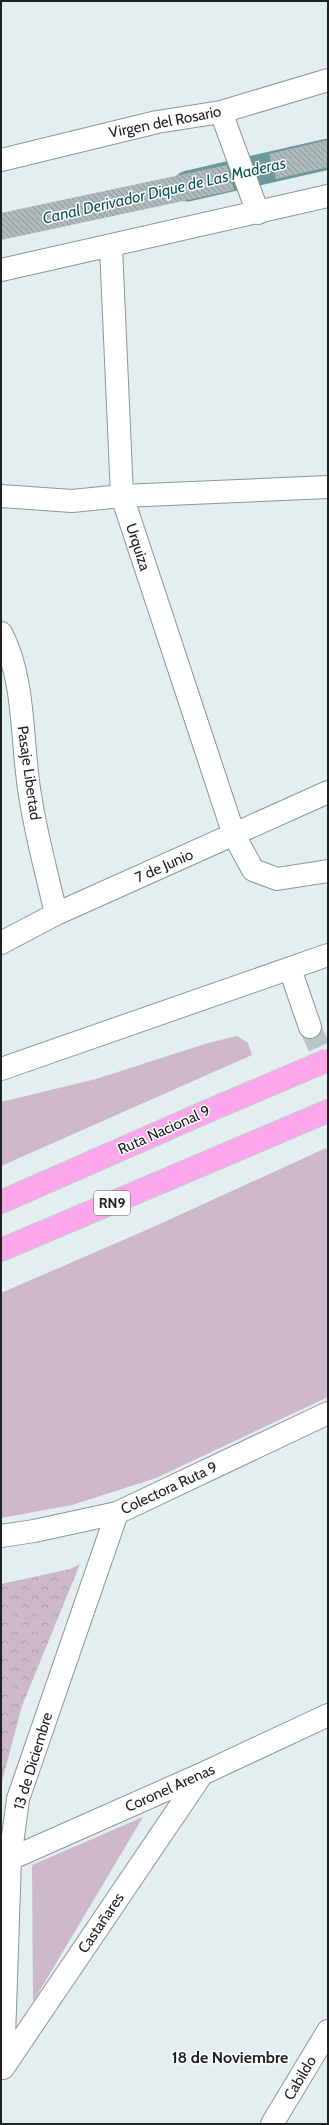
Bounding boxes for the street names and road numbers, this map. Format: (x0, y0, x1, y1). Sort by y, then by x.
street label: Virgen del Rosario (107, 102, 223, 142)
street label: Urquiza (122, 521, 154, 574)
street label: Pasaje Libertad (13, 725, 45, 821)
street label: 7 de Junio (132, 845, 196, 887)
street label: Ruta Nacional 9 (115, 1102, 213, 1158)
road number: RN9 (94, 1191, 130, 1215)
street label: Colectora Ruta 9 (118, 1458, 220, 1518)
street label: 13 de Diciembre (10, 1710, 56, 1812)
street label: Coronel Arenas (122, 1760, 218, 1816)
street label: Castañares (74, 1889, 128, 1957)
street label: Cabildo (280, 2053, 320, 2103)

